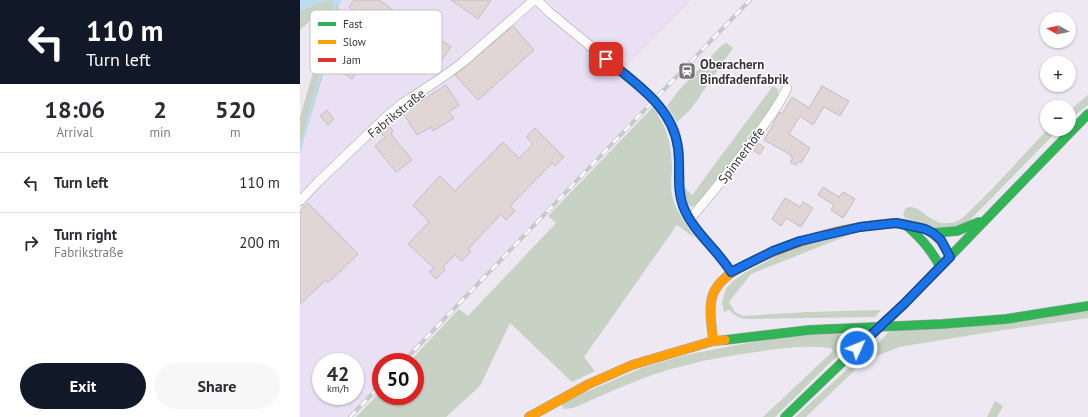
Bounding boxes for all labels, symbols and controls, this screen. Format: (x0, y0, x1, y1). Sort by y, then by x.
legend (310, 10, 442, 74)
text: 110 m (86, 12, 163, 49)
north arrow (1040, 12, 1076, 48)
map controls (1040, 12, 1076, 136)
icon: left (20, 16, 72, 68)
text: Fast (343, 17, 363, 31)
text: Slow (343, 35, 366, 49)
pin (589, 42, 623, 76)
text: Turn left (86, 48, 151, 71)
icon: arrive (595, 48, 617, 70)
text: Jam (342, 53, 361, 67)
place label: Oberachern Bindfadenfabrik (700, 56, 789, 88)
button: + (1040, 56, 1076, 92)
station icon: Oberachern Bindfadenfabrik (677, 61, 697, 81)
street label: Fabrikstraße (364, 85, 429, 142)
text: 18:06 (44, 94, 105, 125)
text: 2 (153, 94, 167, 125)
text: 520 (215, 94, 256, 125)
button: − (1040, 100, 1076, 136)
street label: Spinnerhöfe (714, 123, 768, 187)
text: Arrival (57, 124, 93, 141)
text: min (149, 124, 171, 141)
text: m (230, 124, 241, 141)
icon: left (20, 172, 42, 194)
text: Turn left (54, 173, 108, 192)
text: 110 m (239, 173, 280, 192)
text: Turn right (54, 225, 117, 244)
icon: right (20, 232, 42, 254)
text: 200 m (239, 233, 280, 252)
text: Fabrikstraße (54, 244, 123, 261)
position arrow (836, 327, 878, 369)
speed limit sign: 50 (372, 353, 424, 405)
text: 42 (327, 361, 349, 387)
button: Exit (20, 363, 146, 409)
button: Share (154, 363, 280, 409)
text: km/h (327, 382, 349, 395)

